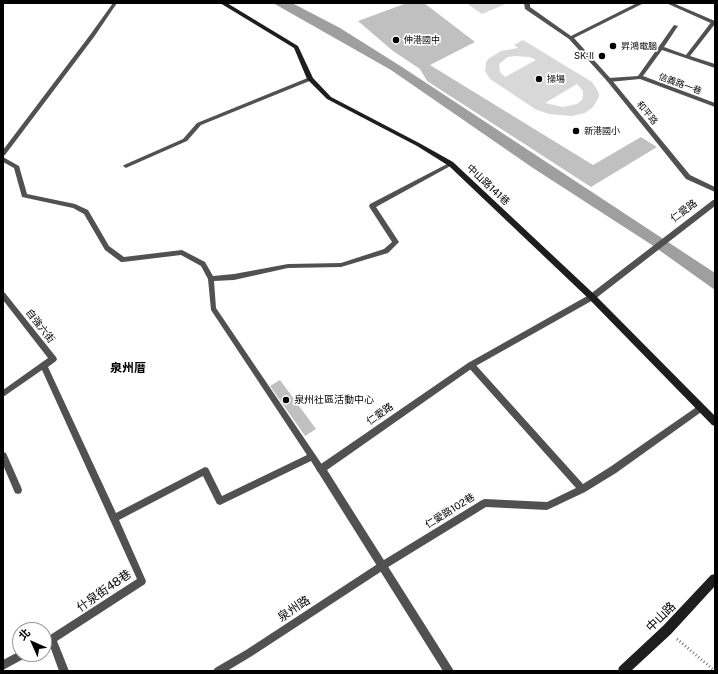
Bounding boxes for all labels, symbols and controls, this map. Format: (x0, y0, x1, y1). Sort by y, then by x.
marker: 伸港國中 (391, 35, 401, 45)
place label: 伸港國中 (404, 35, 440, 45)
marker: 昇鴻電腦 (608, 41, 618, 51)
place label: 昇鴻電腦 (621, 41, 657, 51)
place label: SK-II (574, 51, 594, 61)
marker: SK-II (597, 51, 607, 61)
street label: 信義路一巷 (657, 71, 703, 97)
marker: 操場 (534, 74, 544, 84)
place label: 操場 (547, 74, 565, 84)
street label: 和平路 (634, 99, 660, 127)
marker: 新港國小 (571, 126, 581, 136)
place label: 新港國小 (584, 126, 620, 136)
street label: 中山路141巷 (464, 162, 512, 208)
street label: 仁愛路 (668, 197, 700, 225)
street label: 自強六街 (23, 307, 57, 345)
district label: 泉州厝 (110, 361, 146, 375)
place label: 泉州社區活動中心 (294, 394, 374, 406)
marker: 泉州社區活動中心 (281, 395, 291, 405)
street label: 仁愛路 (364, 400, 396, 428)
street label: 仁愛路102巷 (423, 491, 477, 531)
street label: 什泉街48巷 (74, 567, 134, 615)
street label: 泉州路 (275, 593, 313, 625)
street label: 中山路 (643, 599, 679, 635)
north arrow (12, 622, 52, 662)
text: 北 (16, 626, 32, 642)

